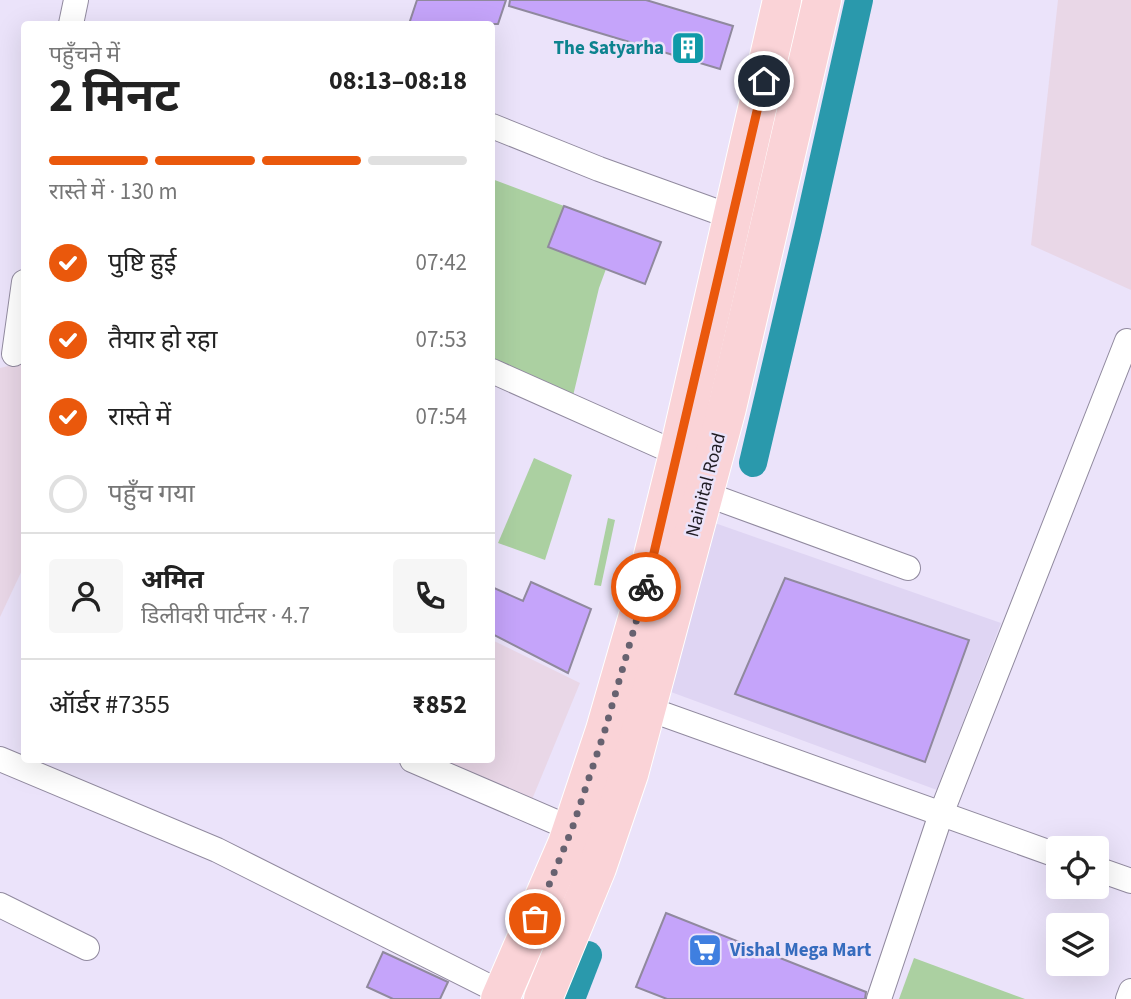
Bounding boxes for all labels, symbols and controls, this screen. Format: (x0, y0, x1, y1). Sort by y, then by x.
building icon: The Satyarha (669, 29, 707, 67)
place label: The Satyarha (553, 35, 664, 62)
text: पहुँचने में (49, 38, 120, 71)
pin (734, 51, 794, 111)
text: 08:13–08:18 (329, 62, 467, 99)
icon: home (745, 62, 783, 100)
text: 2 मिनट (49, 64, 179, 129)
text: रास्ते में · 130 m (49, 175, 178, 208)
icon: check (49, 244, 87, 282)
text: पुष्टि हुई (108, 244, 176, 281)
text: 07:42 (416, 246, 467, 279)
icon: check (49, 321, 87, 359)
text: तैयार हो रहा (108, 321, 217, 358)
text: 07:53 (416, 323, 467, 356)
icon: check (49, 398, 87, 436)
text: रास्ते में (108, 398, 171, 435)
text: 07:54 (416, 400, 467, 433)
street label: Nainital Road (679, 430, 733, 540)
text: पहुँच गया (108, 475, 195, 512)
courier (611, 552, 681, 622)
button: person (49, 559, 123, 633)
button: phone (393, 559, 467, 633)
text: अमित (141, 561, 204, 598)
icon: bike (627, 568, 665, 606)
text: डिलीवरी पार्टनर · 4.7 (141, 599, 310, 632)
text: ऑर्डर #7355 (49, 686, 170, 723)
text: ₹852 (412, 686, 467, 723)
map controls (1046, 836, 1109, 976)
button: locate (1046, 836, 1109, 899)
pin (505, 889, 565, 949)
icon: bag (516, 900, 554, 938)
button: layers (1046, 913, 1109, 976)
supermarket icon: Vishal Mega Mart (686, 931, 724, 969)
place label: Vishal Mega Mart (729, 937, 871, 964)

